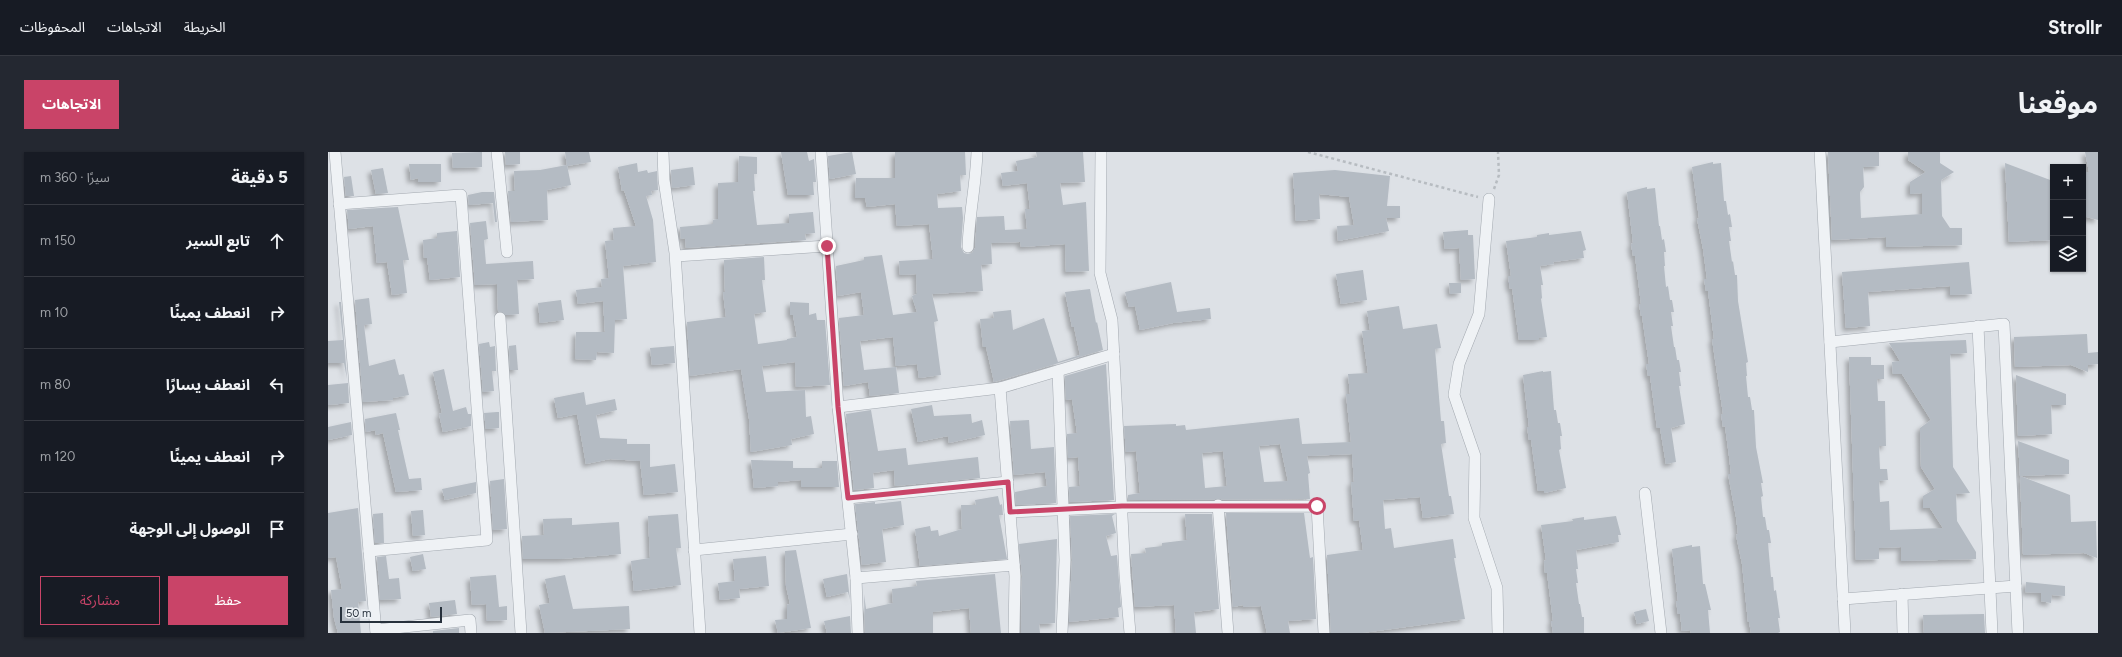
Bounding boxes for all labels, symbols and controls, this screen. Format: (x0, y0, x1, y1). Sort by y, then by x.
text: Strollr (2048, 16, 2102, 39)
text: المحفوظات (20, 19, 85, 36)
text: الاتجاهات (107, 19, 162, 36)
text: الخريطة (184, 19, 226, 36)
button: الاتجاهات (24, 80, 119, 129)
text: موقعنا (2018, 86, 2098, 120)
map controls (2050, 164, 2086, 272)
button: + (2050, 164, 2086, 200)
text: 5 دقيقة (231, 167, 288, 187)
text: سيرًا · 360 m (40, 170, 110, 185)
button: − (2050, 200, 2086, 236)
icon: ahead (266, 230, 288, 252)
text: تابع السير (186, 232, 250, 250)
text: 150 m (40, 233, 75, 248)
button: layers (2050, 236, 2086, 272)
route end (818, 237, 836, 255)
icon: right (266, 302, 288, 324)
text: انعطف يمينًا (170, 304, 250, 322)
text: 10 m (40, 305, 68, 320)
icon: left (266, 374, 288, 396)
text: انعطف يسارًا (166, 376, 250, 394)
text: 80 m (40, 377, 71, 392)
icon: right (266, 446, 288, 468)
text: انعطف يمينًا (170, 448, 250, 466)
text: 120 m (40, 449, 75, 464)
route start (1308, 497, 1326, 515)
icon: arrive (266, 518, 288, 540)
text: الوصول إلى الوجهة (130, 520, 250, 538)
button: مشاركة (40, 576, 160, 625)
button: حفظ (168, 576, 288, 625)
scale bar (340, 605, 442, 624)
text: 50 m (346, 607, 371, 620)

